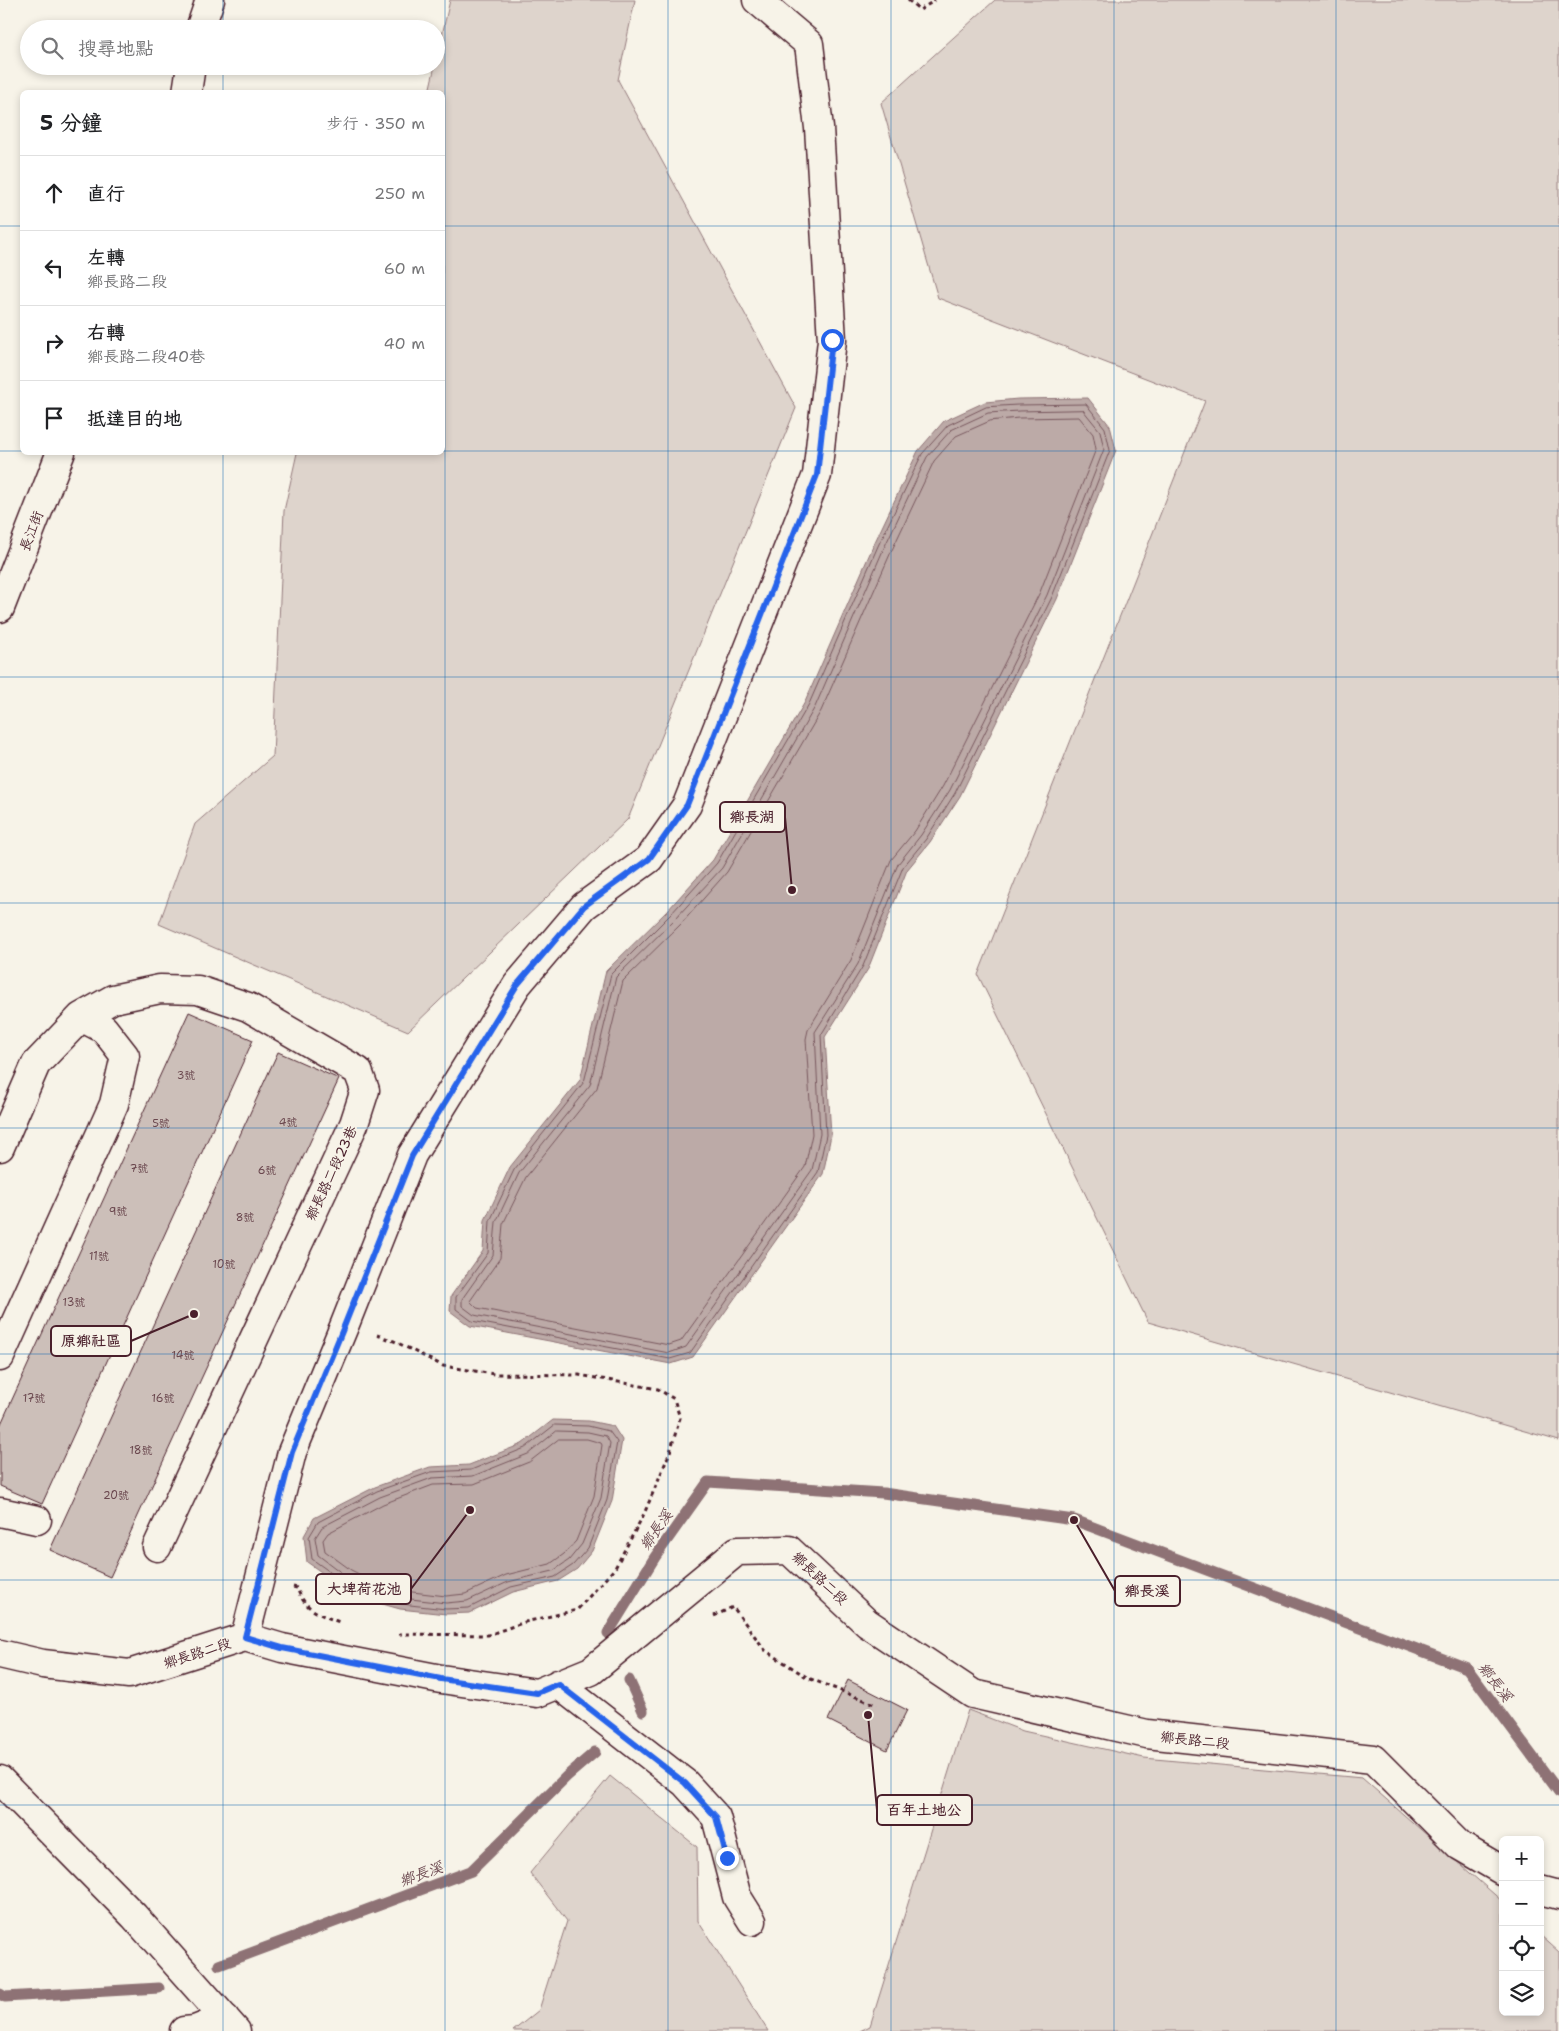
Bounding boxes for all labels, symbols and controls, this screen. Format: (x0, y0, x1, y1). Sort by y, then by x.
search box (20, 20, 445, 75)
icon: search (38, 34, 66, 62)
text: 搜尋地點 (78, 36, 154, 61)
text: 5 分鐘 (40, 109, 102, 137)
text: 步行 · 350 m (327, 113, 425, 134)
icon: ahead (40, 179, 68, 207)
text: 直行 (87, 181, 125, 206)
text: 250 m (374, 183, 425, 204)
text: 左轉 (87, 245, 125, 270)
icon: left (40, 254, 68, 282)
text: 60 m (384, 258, 425, 279)
text: 鄉長路二段 (87, 271, 167, 292)
text: 右轉 (87, 320, 125, 345)
icon: right (40, 329, 68, 357)
route start (821, 329, 844, 352)
text: 40 m (383, 333, 425, 354)
text: 鄉長路二段40巷 (87, 346, 205, 367)
icon: arrive (40, 404, 68, 432)
text: 抵達目的地 (87, 406, 182, 431)
street label: 長江街 (15, 508, 47, 554)
callout: 鄉長湖 (720, 802, 785, 832)
text: 鄉長湖 (729, 807, 775, 827)
house number: 3號 (177, 1068, 195, 1083)
house number: 4號 (279, 1115, 297, 1130)
house number: 5號 (152, 1116, 170, 1131)
street label: 鄉長路二段23巷 (301, 1122, 361, 1223)
house number: 7號 (130, 1161, 148, 1176)
house number: 6號 (258, 1163, 276, 1178)
house number: 9號 (109, 1204, 127, 1219)
house number: 8號 (236, 1210, 254, 1225)
house number: 11號 (89, 1249, 109, 1264)
house number: 10號 (213, 1257, 236, 1272)
house number: 13號 (63, 1295, 85, 1310)
callout: 原鄉社區 (51, 1326, 131, 1356)
text: 原鄉社區 (61, 1331, 121, 1351)
house number: 14號 (172, 1348, 194, 1363)
house number: 17號 (23, 1391, 45, 1406)
house number: 16號 (152, 1391, 174, 1406)
house number: 18號 (129, 1443, 153, 1458)
house number: 20號 (103, 1488, 129, 1503)
water label: 鄉長溪 (635, 1505, 678, 1554)
street label: 鄉長路二段 (788, 1548, 852, 1608)
callout: 大埤荷花池 (316, 1574, 411, 1604)
callout: 鄉長溪 (1115, 1576, 1180, 1606)
text: 大埤荷花池 (326, 1579, 402, 1599)
text: 鄉長溪 (1124, 1581, 1170, 1601)
street label: 鄉長路二段 (161, 1634, 233, 1672)
water label: 鄉長溪 (1473, 1658, 1517, 1707)
street label: 鄉長路二段 (1159, 1727, 1231, 1753)
callout: 百年土地公 (877, 1795, 972, 1825)
text: 百年土地公 (886, 1800, 962, 1820)
map controls (1499, 1836, 1544, 2016)
button: + (1499, 1836, 1544, 1881)
route end (716, 1847, 739, 1870)
water label: 鄉長溪 (396, 1857, 446, 1891)
button: − (1499, 1881, 1544, 1926)
button: locate (1499, 1926, 1544, 1971)
button: layers (1499, 1971, 1544, 2016)

